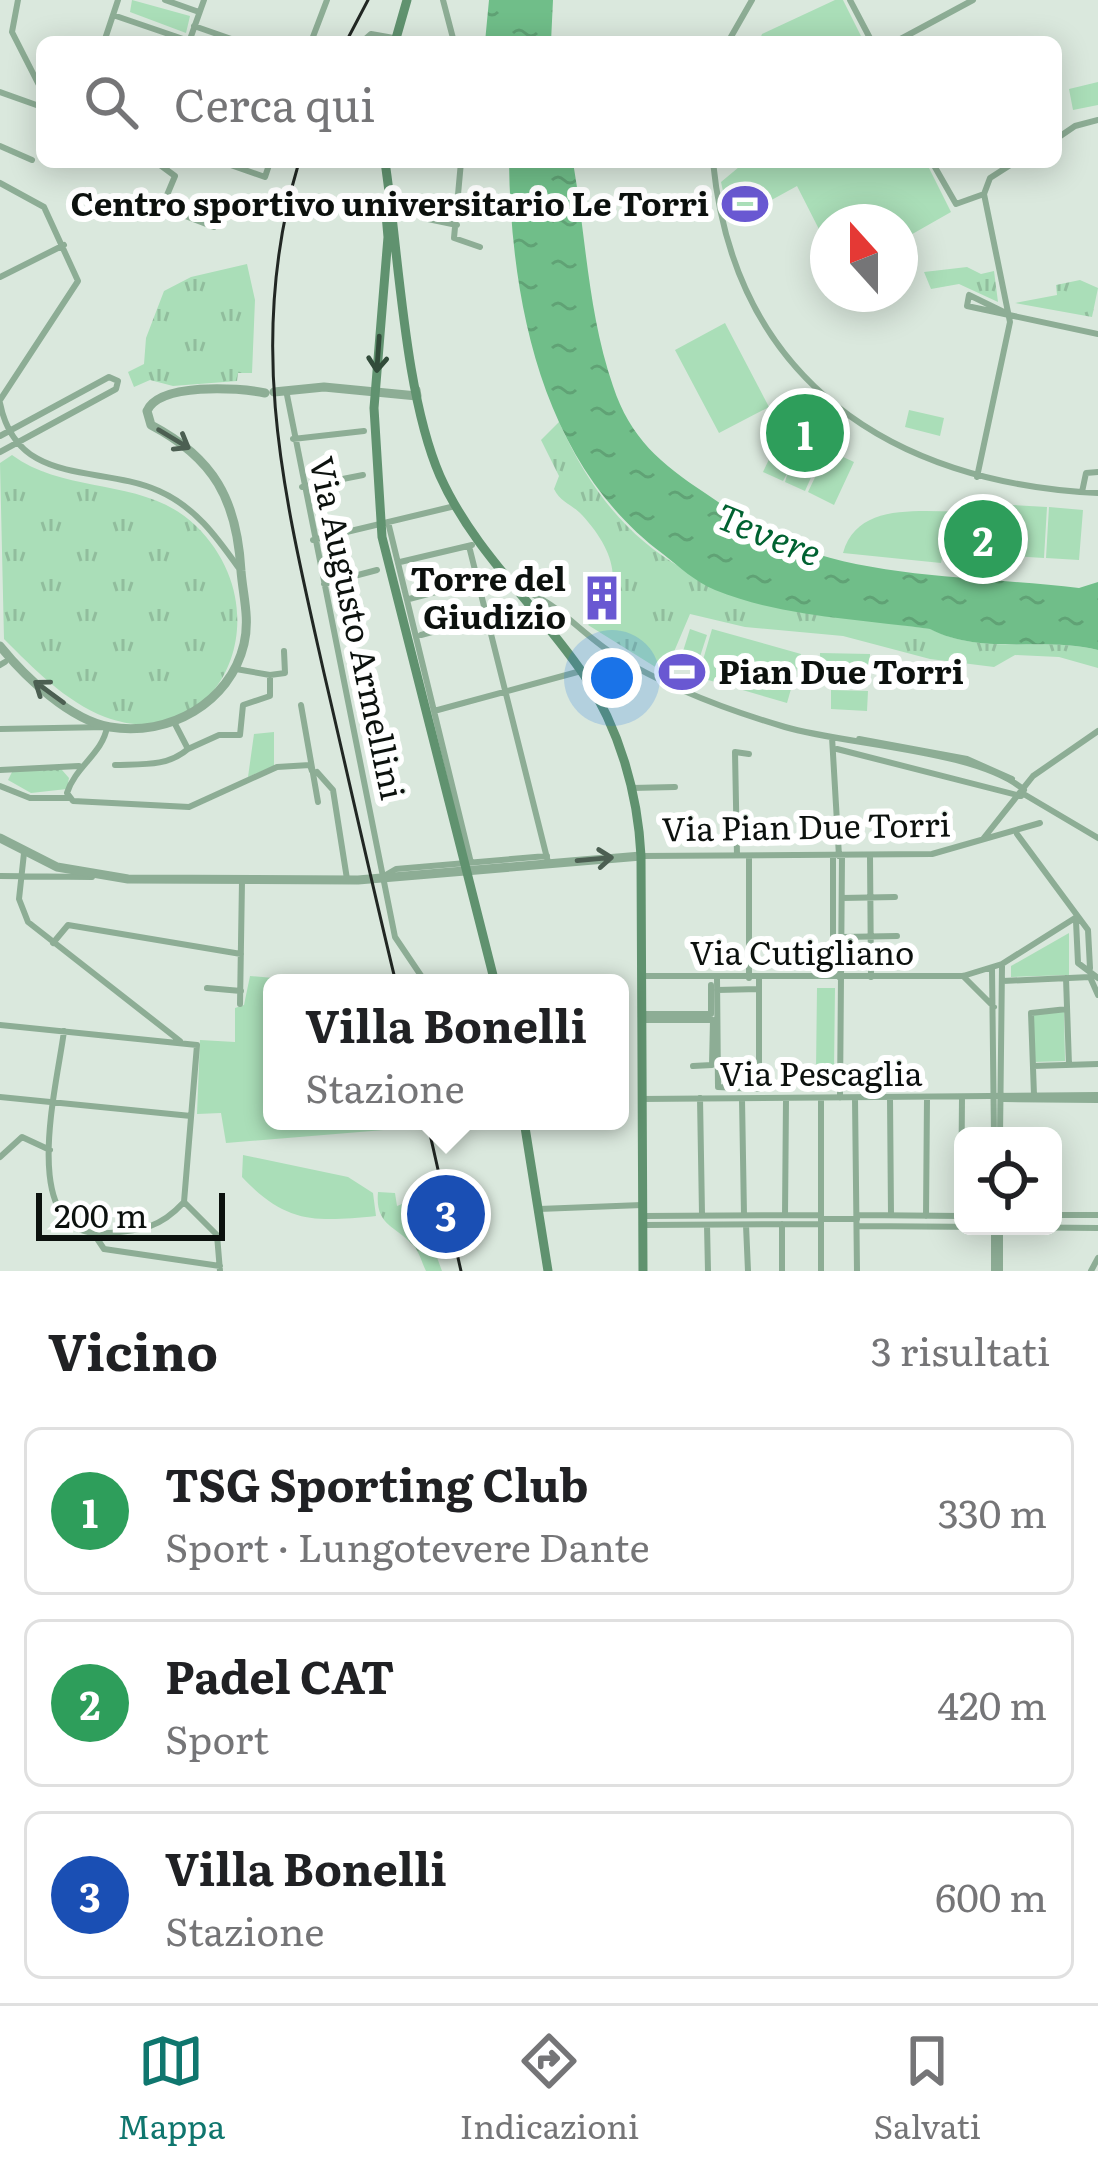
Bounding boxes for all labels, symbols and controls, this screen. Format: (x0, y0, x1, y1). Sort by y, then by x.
search box (36, 36, 1062, 168)
icon: search (78, 69, 144, 135)
text: Cerca qui (174, 69, 375, 136)
place label: Centro sportivo universitario Le Torri (71, 177, 709, 226)
sports icon: Centro sportivo universitario Le Torri (720, 179, 770, 229)
north arrow (810, 204, 918, 312)
one-way arrow (366, 334, 389, 373)
pin: 1 (766, 388, 844, 478)
one-way arrow (156, 427, 191, 451)
street label: Via Augusto Armellini (299, 451, 420, 804)
water label: Tevere (710, 488, 830, 577)
pin: 2 (944, 494, 1022, 584)
place label: Torre del Giudizio (411, 552, 566, 639)
building icon: Torre del Giudizio (577, 573, 627, 623)
place label: Pian Due Torri (718, 645, 964, 694)
sports icon: Pian Due Torri (657, 647, 707, 697)
your location (582, 648, 642, 708)
one-way arrow (33, 680, 66, 706)
street label: Via Pian Due Torri (661, 797, 951, 852)
one-way arrow (575, 847, 614, 870)
street label: Via Cutigliano (690, 926, 914, 975)
popup (263, 974, 629, 1130)
text: Villa Bonelli (305, 990, 587, 1057)
street label: Via Pescaglia (720, 1047, 923, 1096)
text: Stazione (305, 1057, 465, 1115)
map controls (954, 1127, 1062, 1235)
button: locate (954, 1127, 1062, 1235)
pin: 3 (407, 1169, 485, 1259)
scale bar (36, 1187, 225, 1240)
text: 200 m (54, 1189, 148, 1238)
text: Vicino (48, 1311, 218, 1387)
text: 3 risultati (871, 1320, 1050, 1378)
text: TSG Sporting Club (165, 1449, 588, 1516)
text: 1 (82, 1482, 98, 1540)
text: 330 m (938, 1482, 1047, 1540)
text: Sport · Lungotevere Dante (165, 1516, 650, 1574)
text: Padel CAT (165, 1641, 394, 1708)
text: 2 (80, 1674, 100, 1732)
text: 420 m (938, 1674, 1047, 1732)
text: Sport (165, 1708, 269, 1766)
text: Villa Bonelli (165, 1833, 447, 1900)
text: 3 (79, 1866, 101, 1924)
text: 600 m (935, 1866, 1047, 1924)
text: Stazione (165, 1900, 325, 1958)
tab: Mappa (117, 2028, 225, 2149)
tab: Indicazioni (460, 2028, 639, 2149)
tab: Salvati (873, 2028, 981, 2149)

